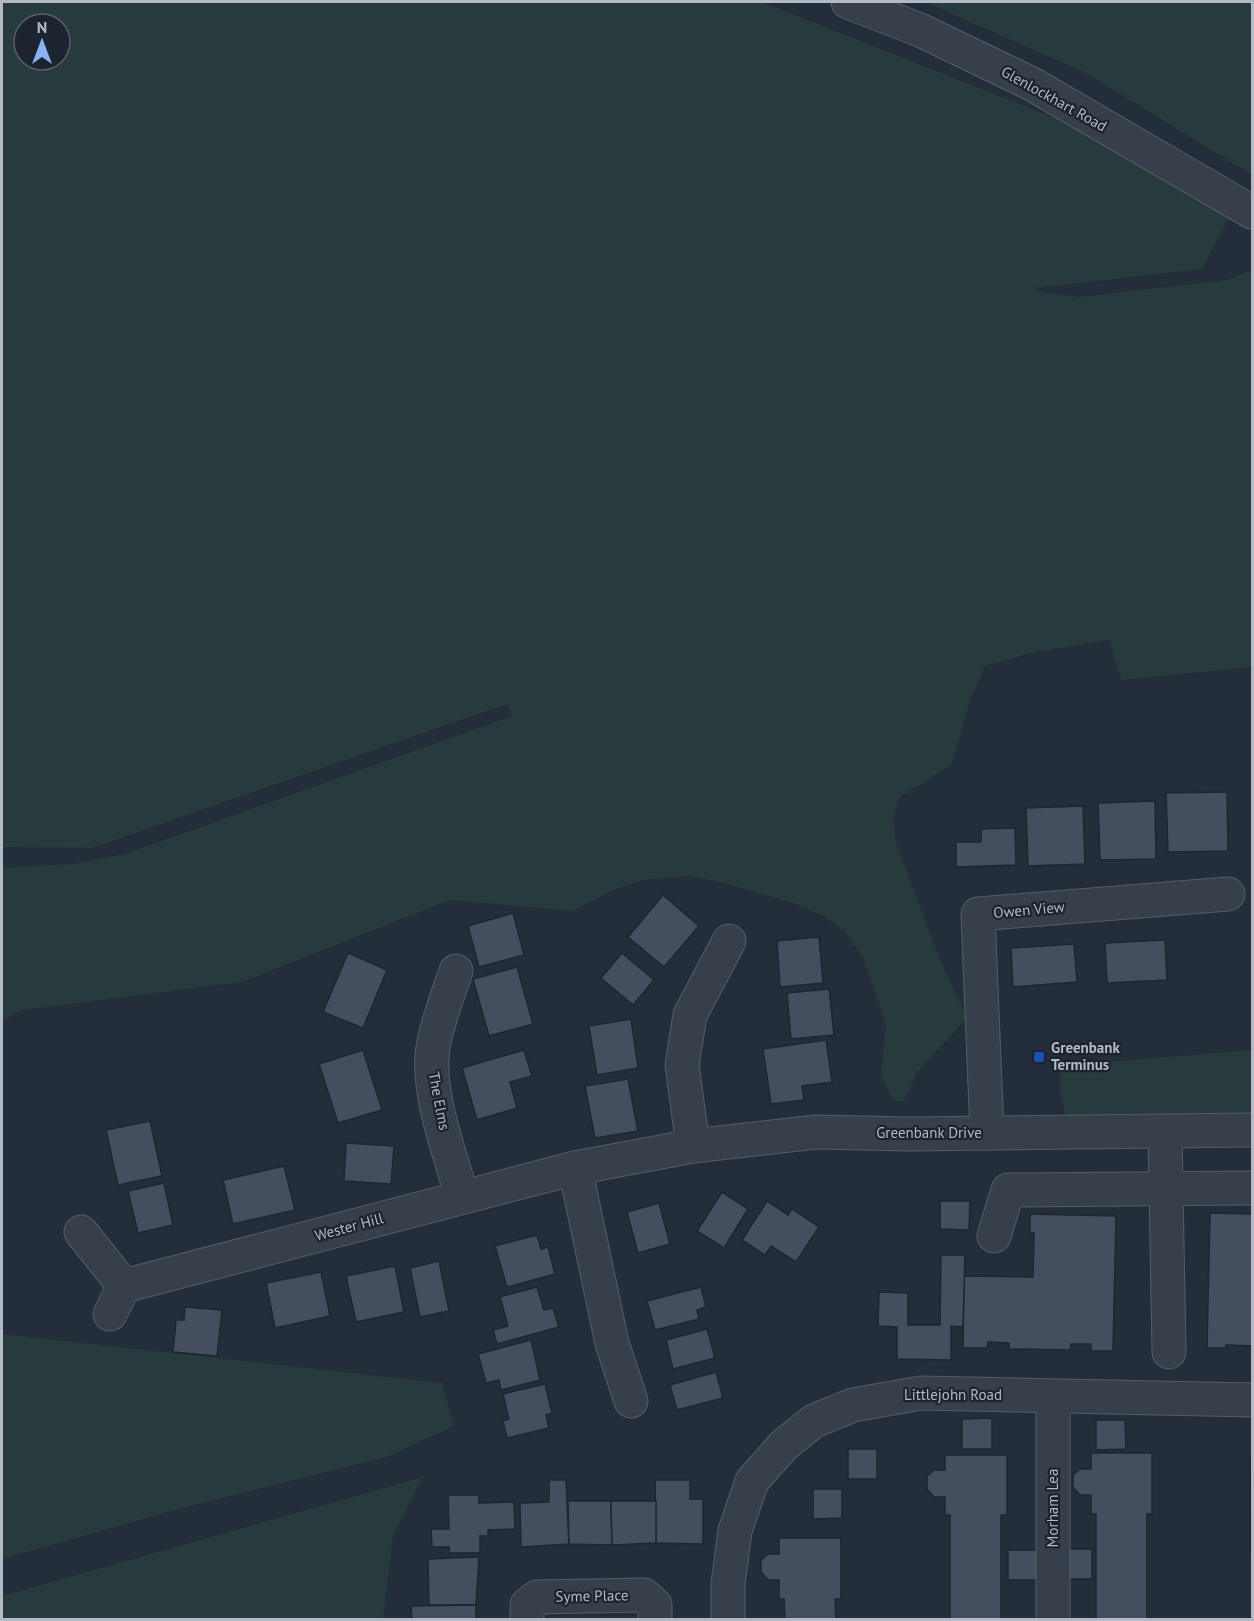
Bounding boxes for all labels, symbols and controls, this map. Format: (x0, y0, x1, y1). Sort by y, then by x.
north arrow (12, 12, 72, 72)
text: N (37, 17, 47, 37)
street label: Glenlockhart Road (998, 62, 1110, 135)
street label: Owen View (992, 897, 1065, 922)
place label: Greenbank Terminus (1051, 1038, 1120, 1074)
marker: Greenbank Terminus (1032, 1050, 1046, 1064)
street label: The Elms (425, 1070, 454, 1132)
street label: Greenbank Drive (876, 1123, 982, 1142)
street label: Wester Hill (312, 1208, 386, 1245)
street label: Littlejohn Road (904, 1385, 1002, 1404)
street label: Morham Lea (1043, 1469, 1062, 1547)
street label: Syme Place (555, 1585, 629, 1606)

